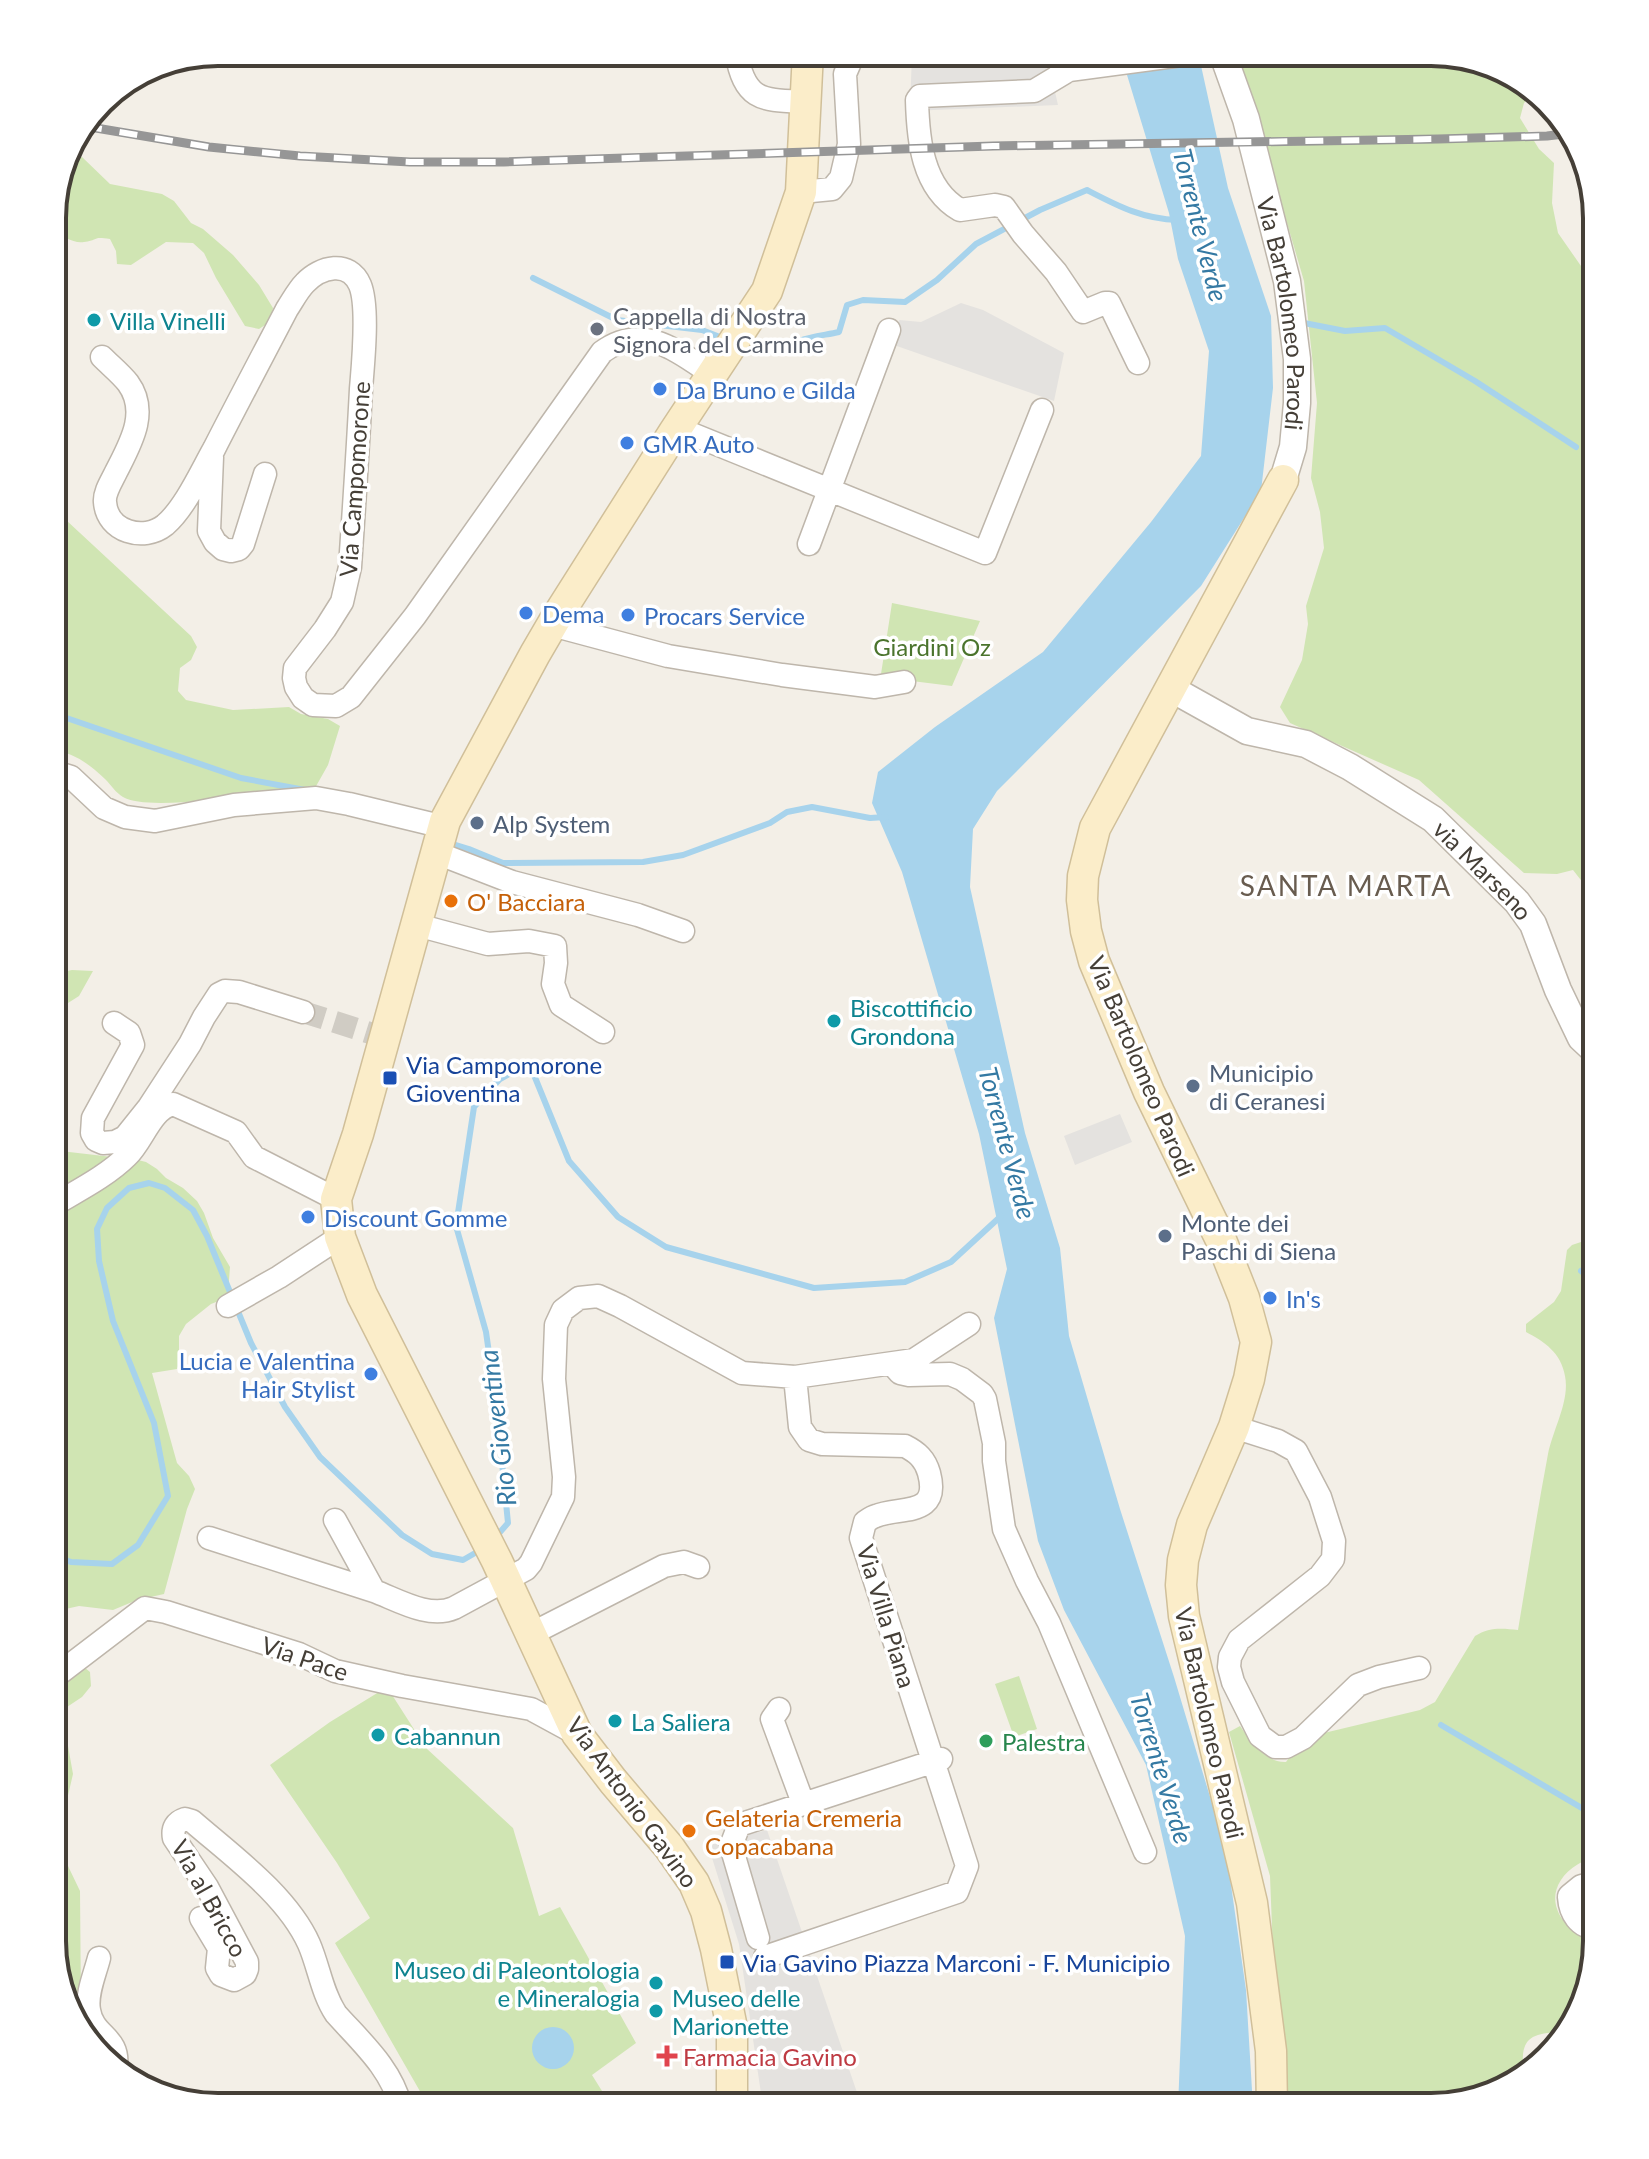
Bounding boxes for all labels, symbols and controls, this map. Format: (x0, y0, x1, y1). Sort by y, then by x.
water label: Torrente Verde (1167, 145, 1235, 305)
street label: Via Bartolomeo Parodi (1252, 193, 1312, 432)
place label: Cappella di Nostra Signora del Carmine (613, 301, 824, 358)
place label: Villa Vinelli (110, 306, 226, 335)
marker: Villa Vinelli (85, 311, 103, 329)
marker: Cappella di Nostra Signora del Carmine (588, 320, 606, 338)
place label: Da Bruno e Gilda (676, 375, 856, 404)
street label: Via Campomorone (333, 380, 375, 578)
marker: Da Bruno e Gilda (651, 380, 669, 398)
place label: GMR Auto (643, 429, 755, 458)
marker: GMR Auto (618, 434, 636, 452)
place label: Dema (542, 599, 604, 628)
place label: Procars Service (644, 601, 805, 630)
marker: Dema (517, 604, 535, 622)
marker: Procars Service (619, 606, 637, 624)
park label: Giardini Oz (873, 632, 991, 661)
place label: Alp System (493, 809, 610, 838)
marker: Alp System (468, 814, 486, 832)
street label: via Marseno (1428, 814, 1539, 925)
district label: SANTA MARTA (1240, 868, 1452, 902)
place label: O' Bacciara (467, 887, 585, 916)
marker: O' Bacciara (442, 892, 460, 910)
street label: Via Bartolomeo Parodi (1082, 951, 1202, 1181)
place label: Biscottificio Grondona (850, 993, 973, 1050)
marker: Biscottificio Grondona (825, 1012, 843, 1030)
place label: Via Campomorone Gioventina (406, 1050, 602, 1107)
place label: Municipio di Ceranesi (1209, 1058, 1326, 1115)
water label: Torrente Verde (972, 1063, 1044, 1223)
marker: Via Campomorone Gioventina (381, 1069, 399, 1087)
marker: Municipio di Ceranesi (1184, 1077, 1202, 1095)
place label: Discount Gomme (324, 1203, 508, 1232)
marker: Discount Gomme (299, 1208, 317, 1226)
place label: Monte dei Paschi di Siena (1181, 1208, 1336, 1265)
marker: Monte dei Paschi di Siena (1156, 1227, 1174, 1245)
place label: In's (1286, 1284, 1321, 1313)
marker: In's (1261, 1289, 1279, 1307)
place label: Lucia e Valentina Hair Stylist (179, 1346, 355, 1403)
water label: Rio Gioventina (472, 1348, 522, 1508)
marker: Lucia e Valentina Hair Stylist (362, 1365, 380, 1383)
street label: Via Villa Piana (852, 1541, 922, 1691)
street label: Via Bartolomeo Parodi (1169, 1604, 1251, 1842)
street label: Via Pace (258, 1630, 352, 1686)
water label: Torrente Verde (1124, 1689, 1200, 1847)
place label: La Saliera (631, 1707, 731, 1736)
street label: Via Antonio Gavino (561, 1711, 705, 1893)
marker: La Saliera (606, 1712, 624, 1730)
place label: Cabannun (394, 1721, 501, 1750)
marker: Cabannun (369, 1726, 387, 1744)
place label: Palestra (1002, 1727, 1086, 1756)
marker: Palestra (977, 1732, 995, 1750)
place label: Gelateria Cremeria Copacabana (705, 1803, 902, 1860)
marker: Gelateria Cremeria Copacabana (680, 1822, 698, 1840)
street label: Via al Bricco (166, 1834, 254, 1962)
place label: Via Gavino Piazza Marconi - F. Municipio (743, 1948, 1170, 1977)
marker: Via Gavino Piazza Marconi - F. Municipio (718, 1953, 736, 1971)
place label: Museo di Paleontologia e Mineralogia (394, 1955, 640, 2012)
marker: Museo di Paleontologia e Mineralogia (647, 1974, 665, 1992)
place label: Museo delle Marionette (672, 1983, 800, 2040)
marker: Museo delle Marionette (647, 2002, 665, 2020)
place label: Farmacia Gavino (683, 2042, 857, 2071)
marker: Farmacia Gavino (658, 2047, 676, 2065)

